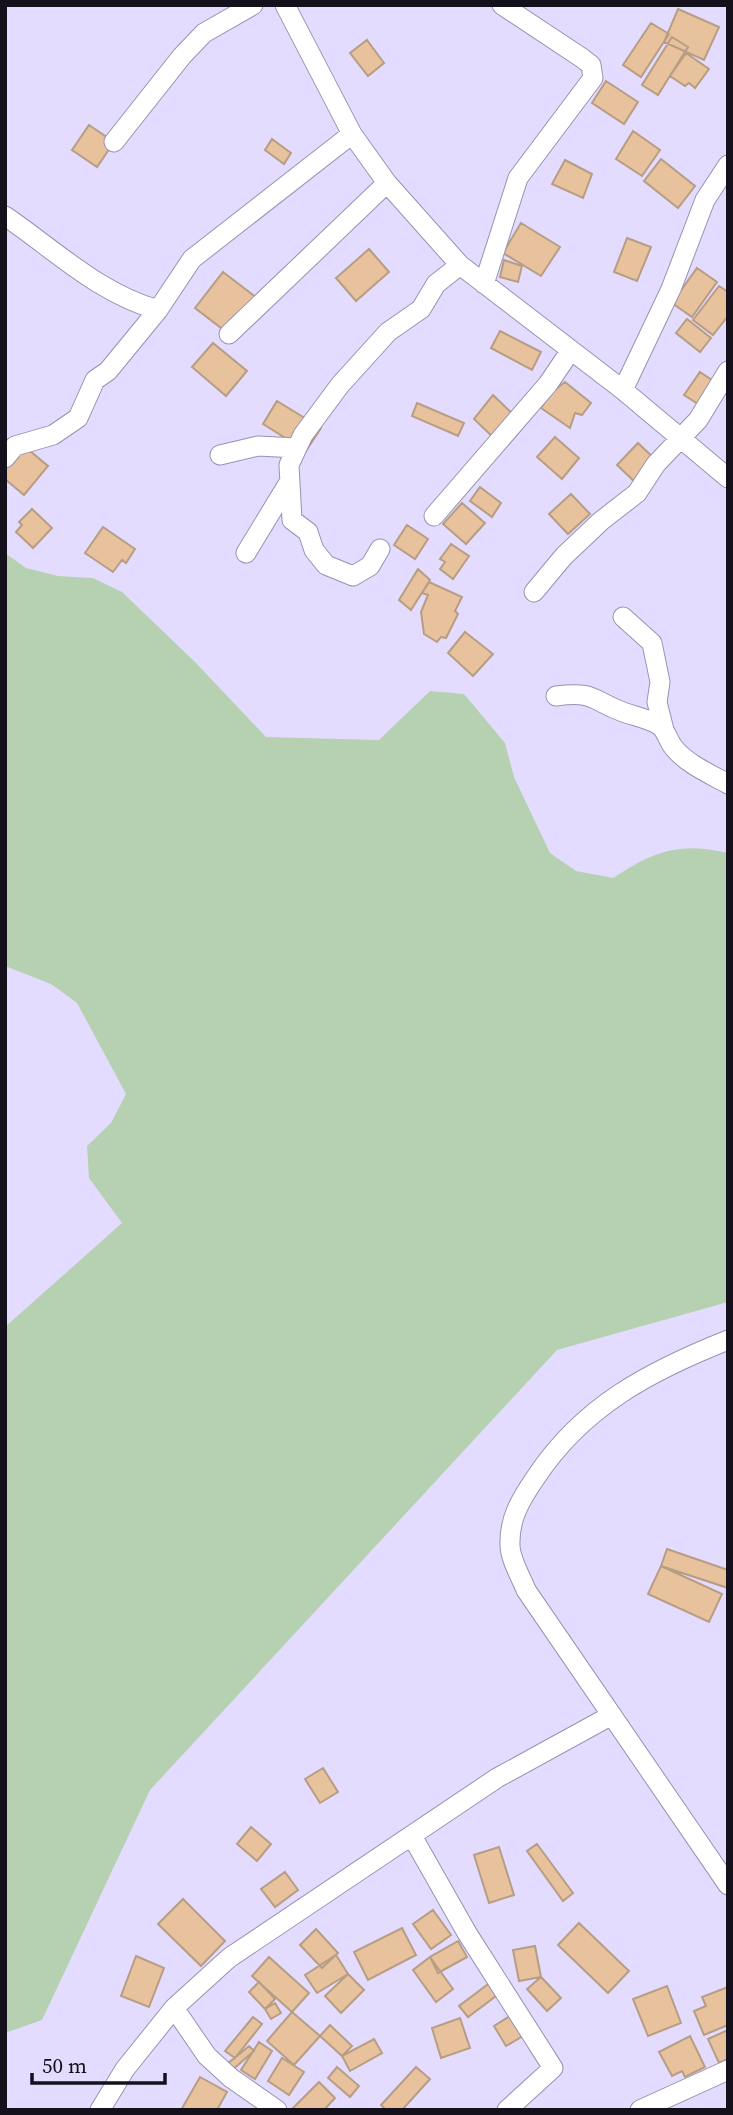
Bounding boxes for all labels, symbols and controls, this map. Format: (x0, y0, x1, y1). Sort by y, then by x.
scale bar (32, 2042, 164, 2086)
text: 50 m (42, 2051, 87, 2080)

